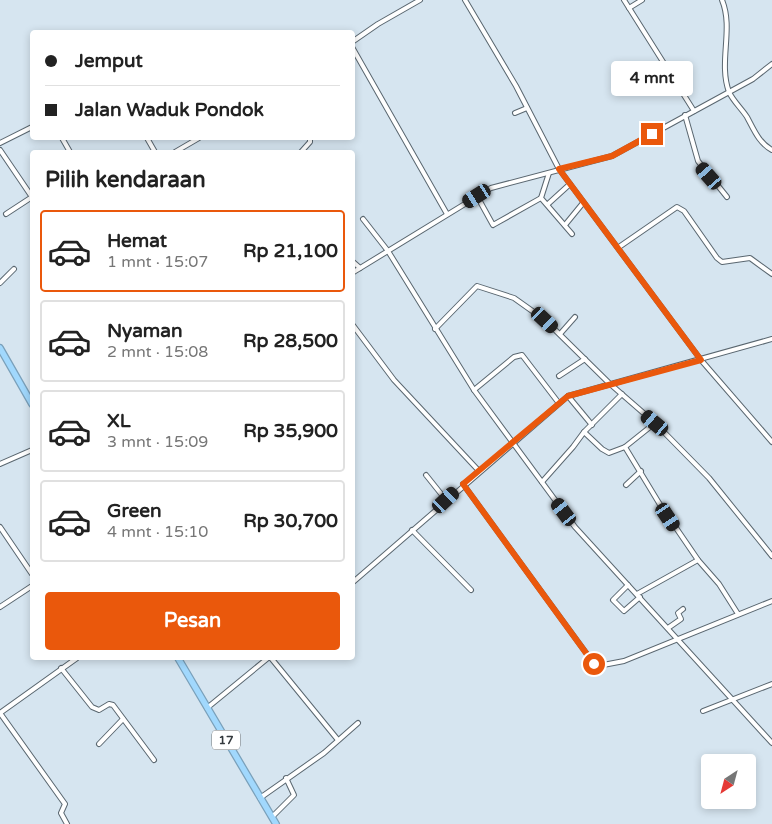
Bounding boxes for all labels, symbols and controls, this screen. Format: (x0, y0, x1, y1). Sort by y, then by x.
text: Jemput (75, 50, 143, 72)
callout: 4 mnt (611, 62, 693, 96)
text: 4 mnt (630, 68, 674, 88)
text: Jalan Waduk Pondok (75, 99, 264, 121)
route end (641, 123, 663, 145)
car (693, 160, 724, 192)
text: Pilih kendaraan (45, 167, 206, 193)
car (460, 182, 493, 210)
icon: car (47, 229, 92, 274)
text: Hemat (107, 230, 167, 252)
text: Rp 21,100 (243, 240, 338, 262)
text: 1 mnt · 15:07 (107, 252, 208, 272)
car (528, 304, 561, 336)
icon: car (47, 319, 92, 364)
text: Nyaman (107, 320, 183, 342)
text: Rp 28,500 (243, 330, 338, 352)
text: 2 mnt · 15:08 (107, 342, 208, 362)
car (638, 408, 671, 438)
icon: car (47, 409, 92, 454)
text: XL (107, 410, 131, 432)
text: Rp 35,900 (243, 420, 338, 442)
text: 3 mnt · 15:09 (107, 432, 208, 452)
car (429, 484, 462, 516)
car (548, 496, 579, 528)
icon: car (47, 499, 92, 544)
text: Green (107, 500, 161, 522)
car (653, 500, 682, 534)
text: Rp 30,700 (243, 510, 338, 532)
text: 4 mnt · 15:10 (107, 522, 208, 542)
button: Pesan (45, 592, 340, 650)
route start (583, 653, 605, 675)
road number: 17 (212, 730, 240, 750)
north arrow (701, 754, 756, 809)
map controls (701, 754, 756, 809)

